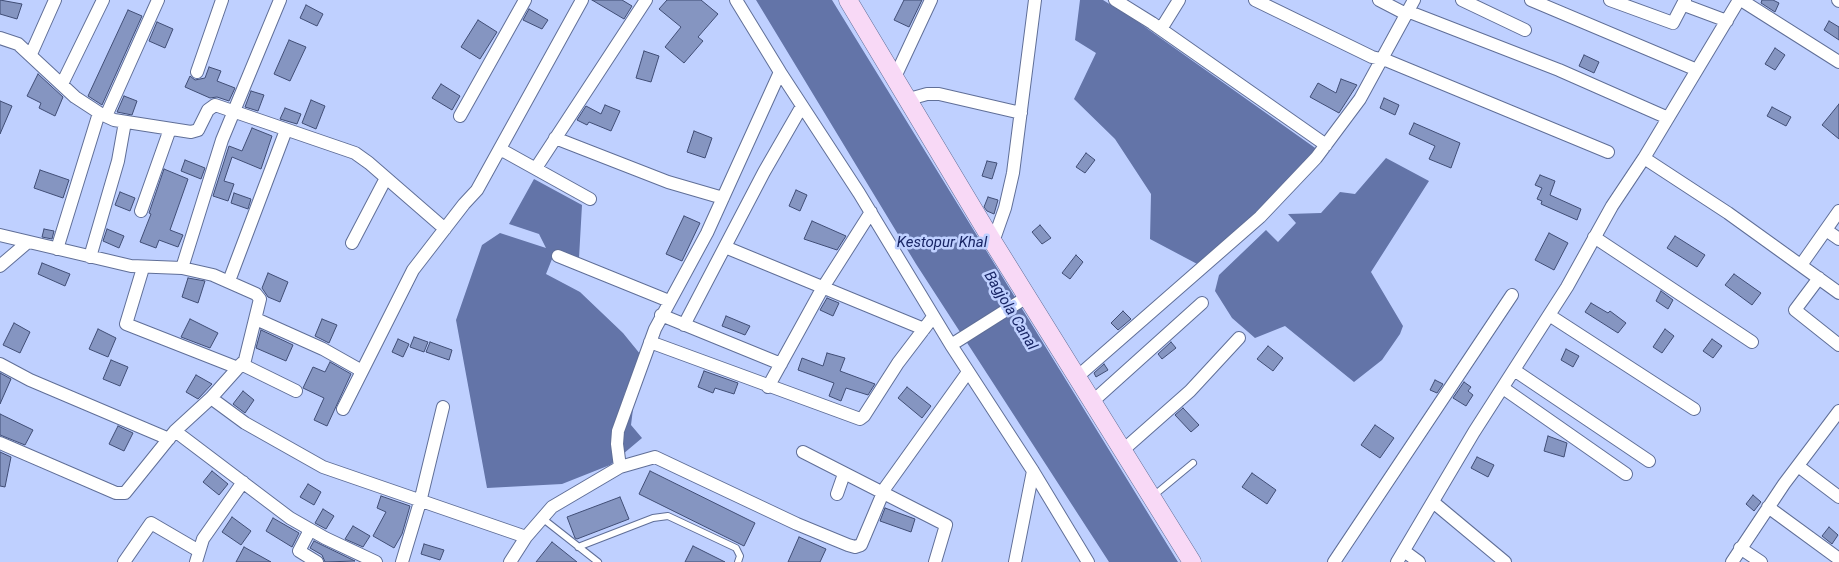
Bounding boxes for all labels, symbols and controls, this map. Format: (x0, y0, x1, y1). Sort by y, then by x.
water label: Kestopur Khal (897, 234, 987, 252)
water label: Bagjola Canal (979, 268, 1041, 354)

